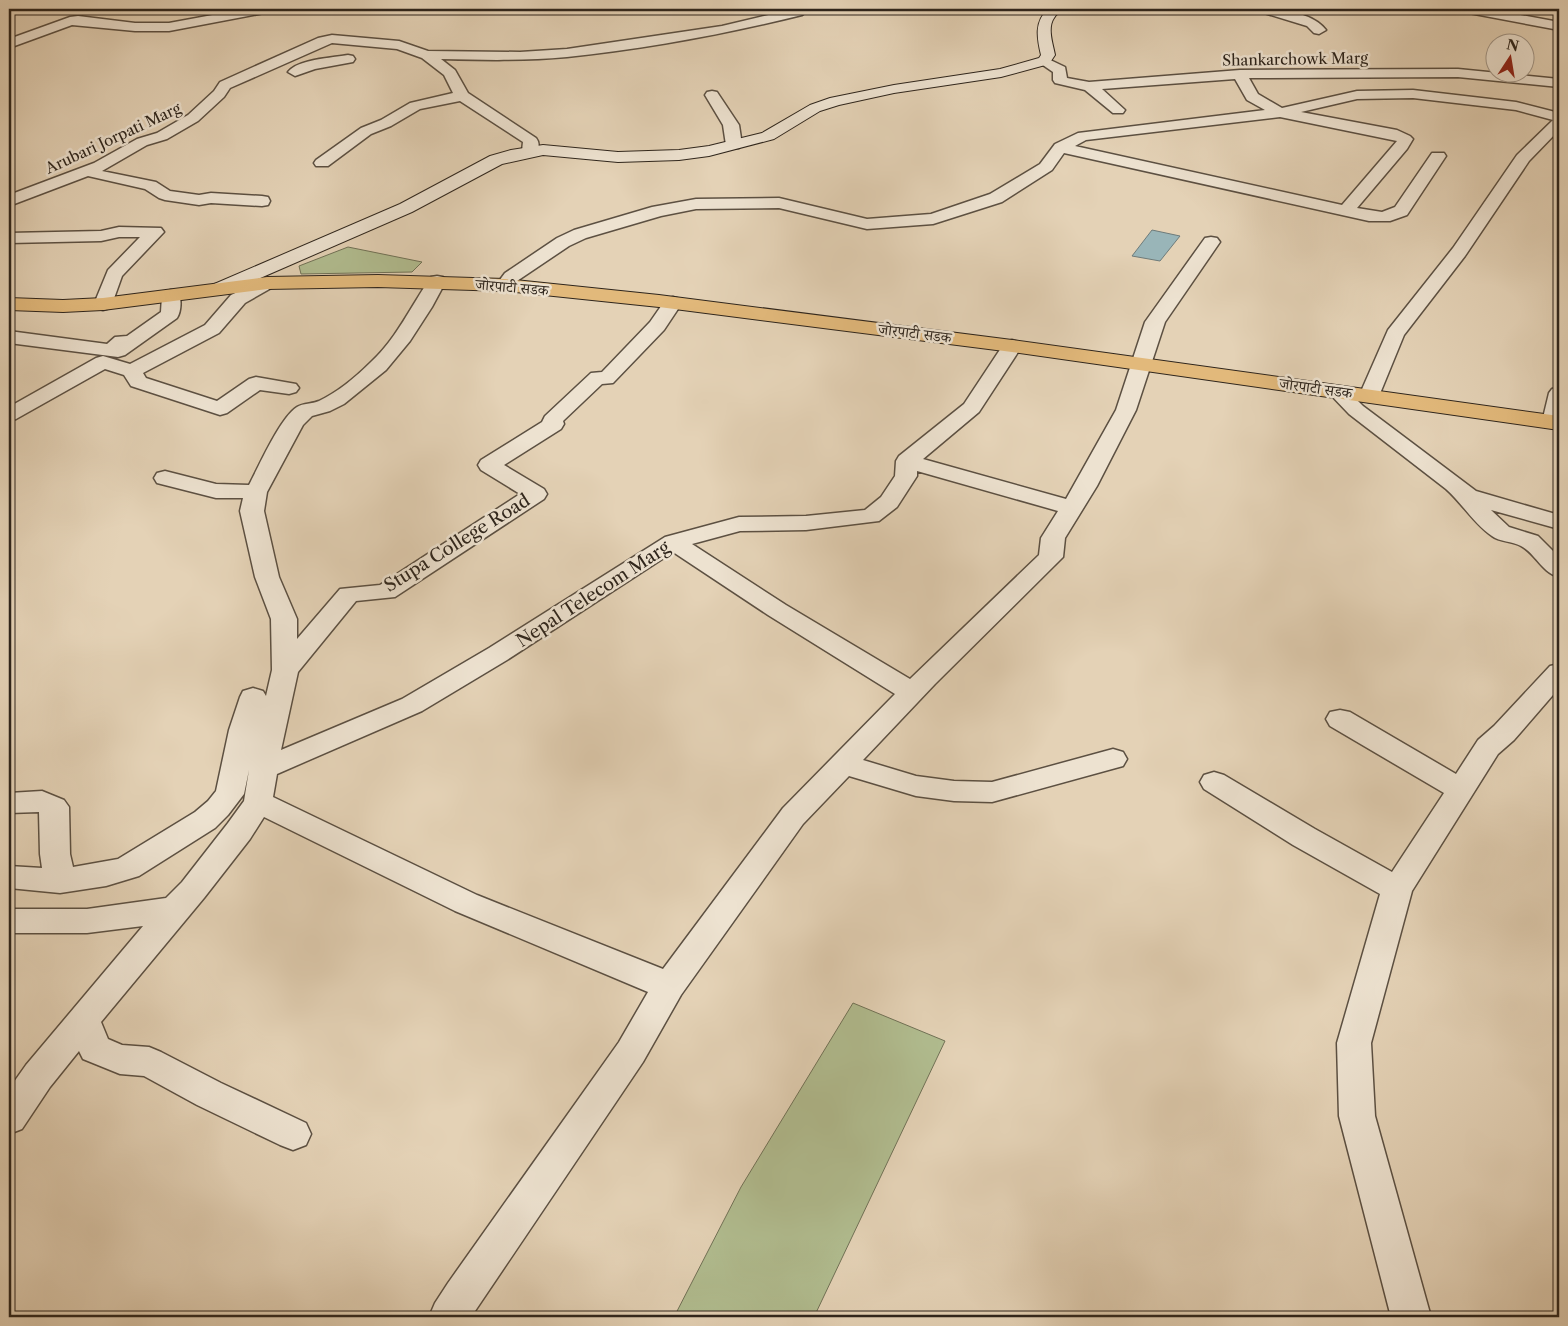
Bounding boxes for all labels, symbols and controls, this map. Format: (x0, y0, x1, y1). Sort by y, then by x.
north arrow (1486, 32, 1536, 82)
text: N (1505, 35, 1521, 55)
street label: Shankarchowk Marg (1222, 48, 1368, 70)
street label: Arubari Jorpati Marg (41, 98, 184, 178)
street label: जोरपाटी सडक (474, 274, 551, 300)
street label: जोरपाटी सडक (876, 319, 954, 347)
street label: जोरपाटी सडक (1277, 373, 1355, 403)
street label: Stupa College Road (380, 489, 534, 597)
street label: Nepal Telecom Marg (512, 536, 674, 652)

